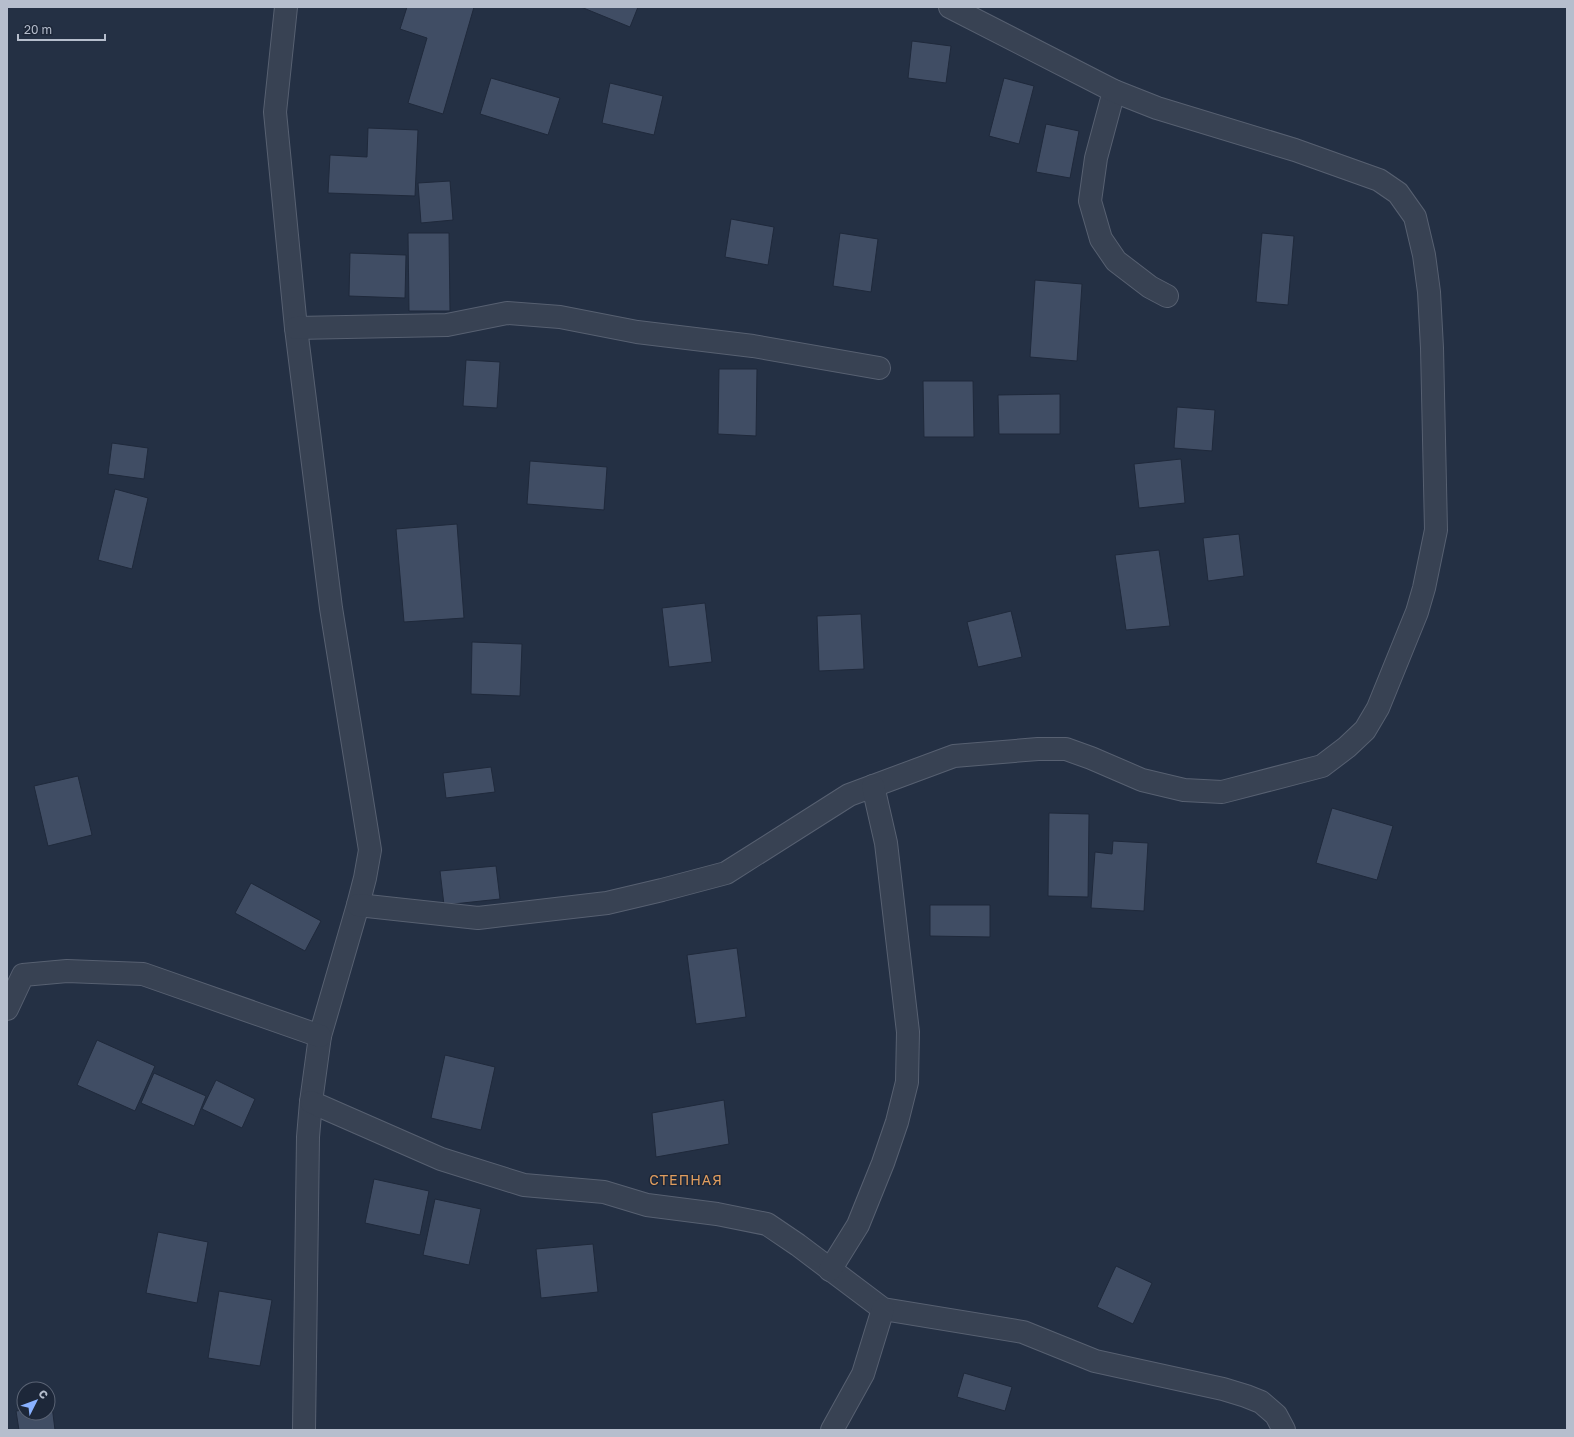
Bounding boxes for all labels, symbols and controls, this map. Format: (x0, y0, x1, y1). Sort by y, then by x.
scale bar (18, 16, 105, 42)
text: 20 m (24, 22, 52, 37)
district label: СТЕПНАЯ (649, 1171, 723, 1188)
north arrow (16, 1381, 56, 1421)
text: С (36, 1387, 51, 1401)

